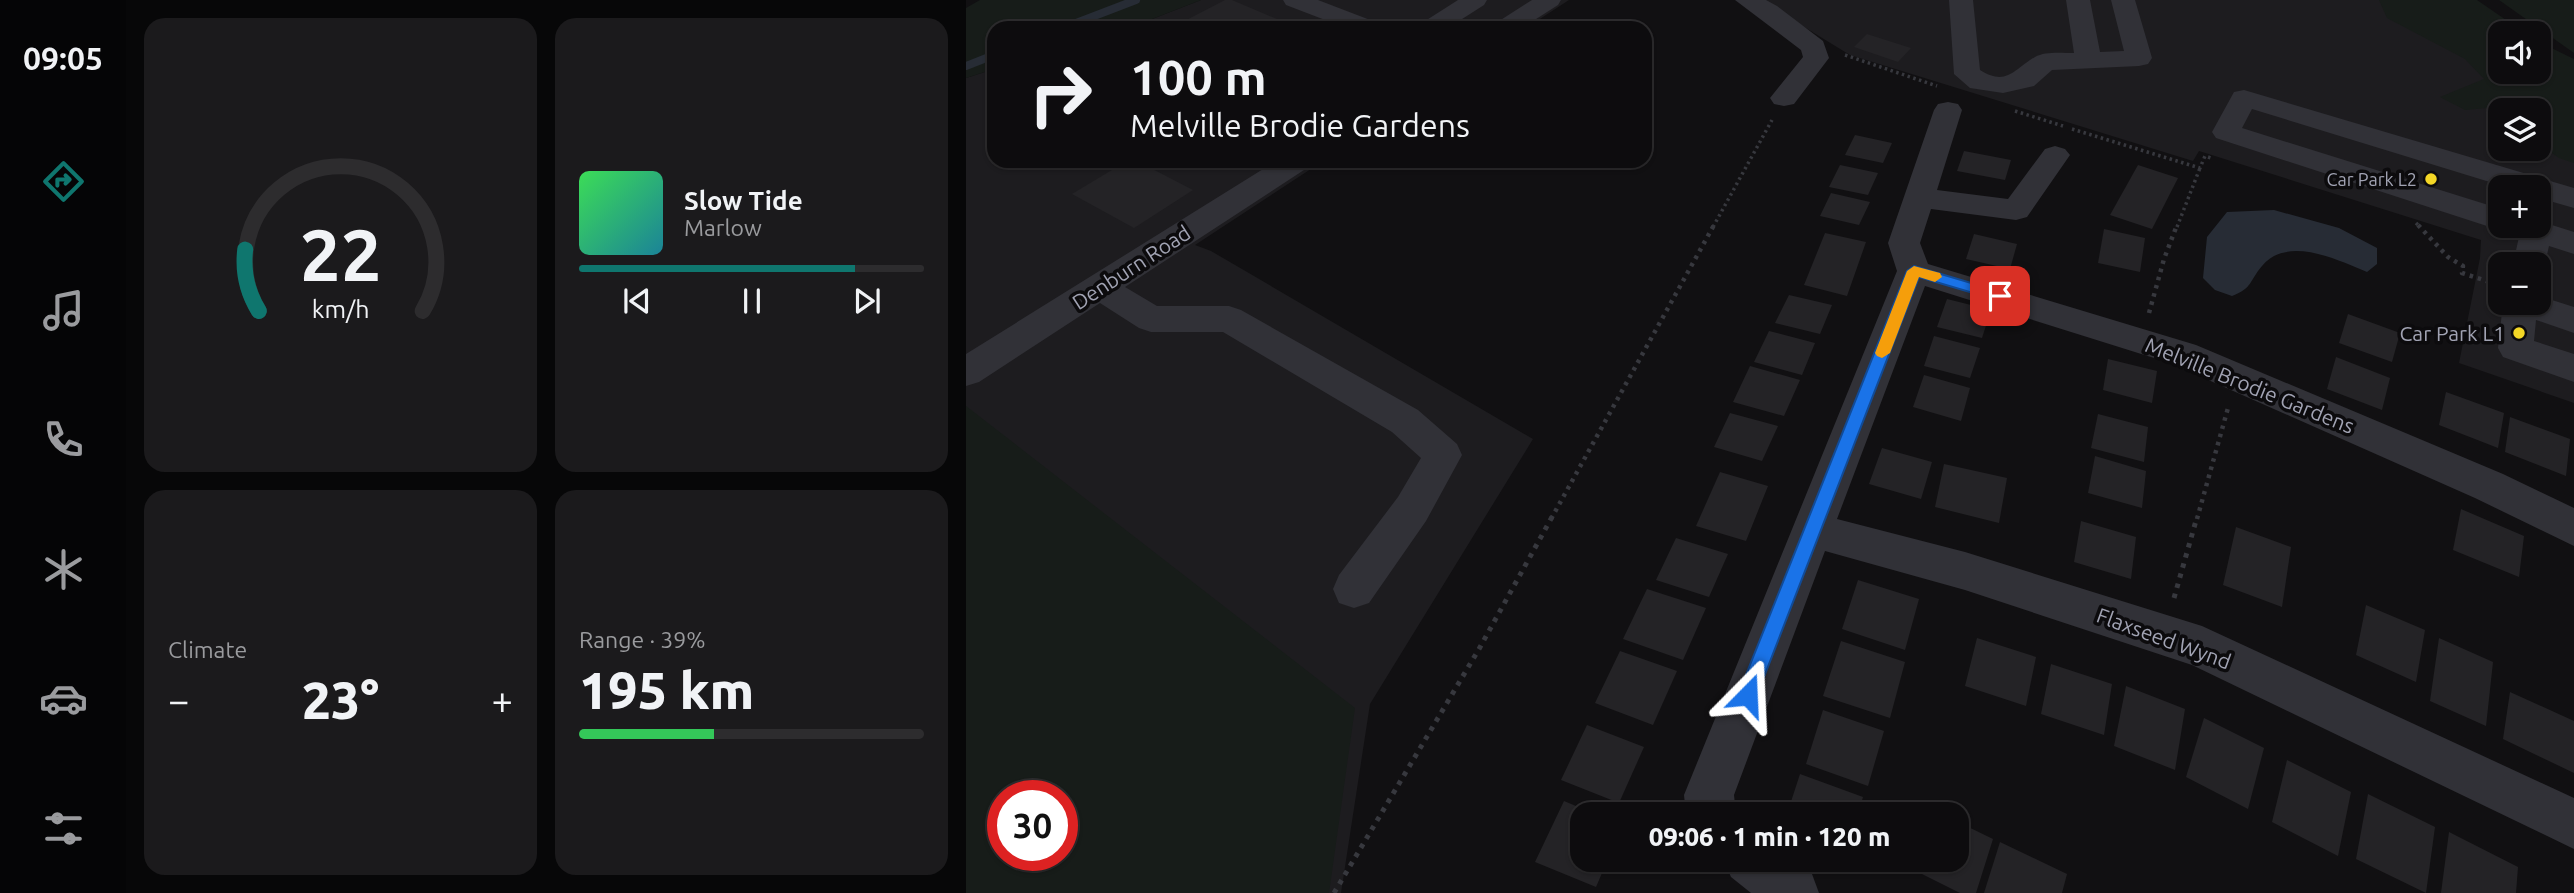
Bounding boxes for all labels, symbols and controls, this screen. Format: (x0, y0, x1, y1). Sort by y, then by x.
map controls (2488, 21, 2551, 315)
button: sound (2488, 21, 2551, 84)
text: 09:05 (23, 40, 103, 76)
icon: right (1015, 49, 1106, 140)
text: 100 m (1130, 49, 1267, 104)
button: layers (2488, 98, 2551, 161)
text: Melville Brodie Gardens (1130, 107, 1470, 143)
icon: directions (39, 157, 88, 206)
place label: Car Park L2 (2327, 169, 2417, 189)
marker: Car Park L2 (2423, 171, 2439, 187)
button: + (2488, 175, 2551, 238)
text: Slow Tide (684, 186, 803, 215)
text: 22 (299, 214, 382, 296)
text: Marlow (684, 215, 762, 240)
street label: Denburn Road (1067, 220, 1195, 314)
button: − (2488, 252, 2551, 315)
pin (1970, 266, 2030, 326)
icon: arrive (1981, 277, 2019, 315)
icon: previous (618, 282, 656, 320)
icon: pause (733, 282, 771, 320)
icon: next (848, 282, 886, 320)
icon: music (39, 286, 88, 335)
text: km/h (312, 295, 369, 323)
place label: Car Park L1 (2399, 321, 2505, 345)
marker: Car Park L1 (2511, 325, 2527, 341)
street label: Melville Brodie Gardens (2142, 332, 2358, 438)
icon: phone (39, 415, 88, 464)
icon: climate (39, 545, 88, 594)
street label: Flaxseed Wynd (2094, 603, 2234, 673)
text: Range · 39% (579, 627, 706, 652)
text: Climate (168, 637, 247, 662)
position arrow (1711, 658, 1785, 732)
text: 195 km (579, 661, 754, 719)
text: 23° (302, 671, 379, 729)
icon: car (39, 674, 88, 723)
text: − (168, 679, 189, 721)
text: + (492, 679, 513, 721)
speed limit sign: 30 (987, 780, 1078, 871)
icon: filters (39, 804, 88, 853)
text: 09:06 · 1 min · 120 m (1649, 822, 1890, 851)

